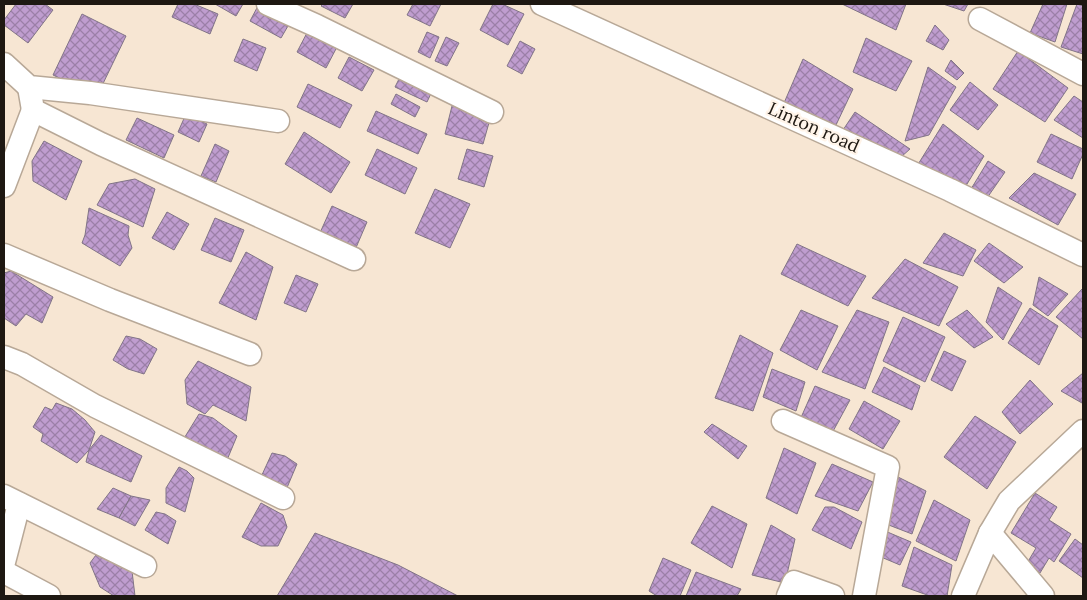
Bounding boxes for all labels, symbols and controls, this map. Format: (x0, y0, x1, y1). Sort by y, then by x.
street label: Linton road (765, 97, 863, 157)

